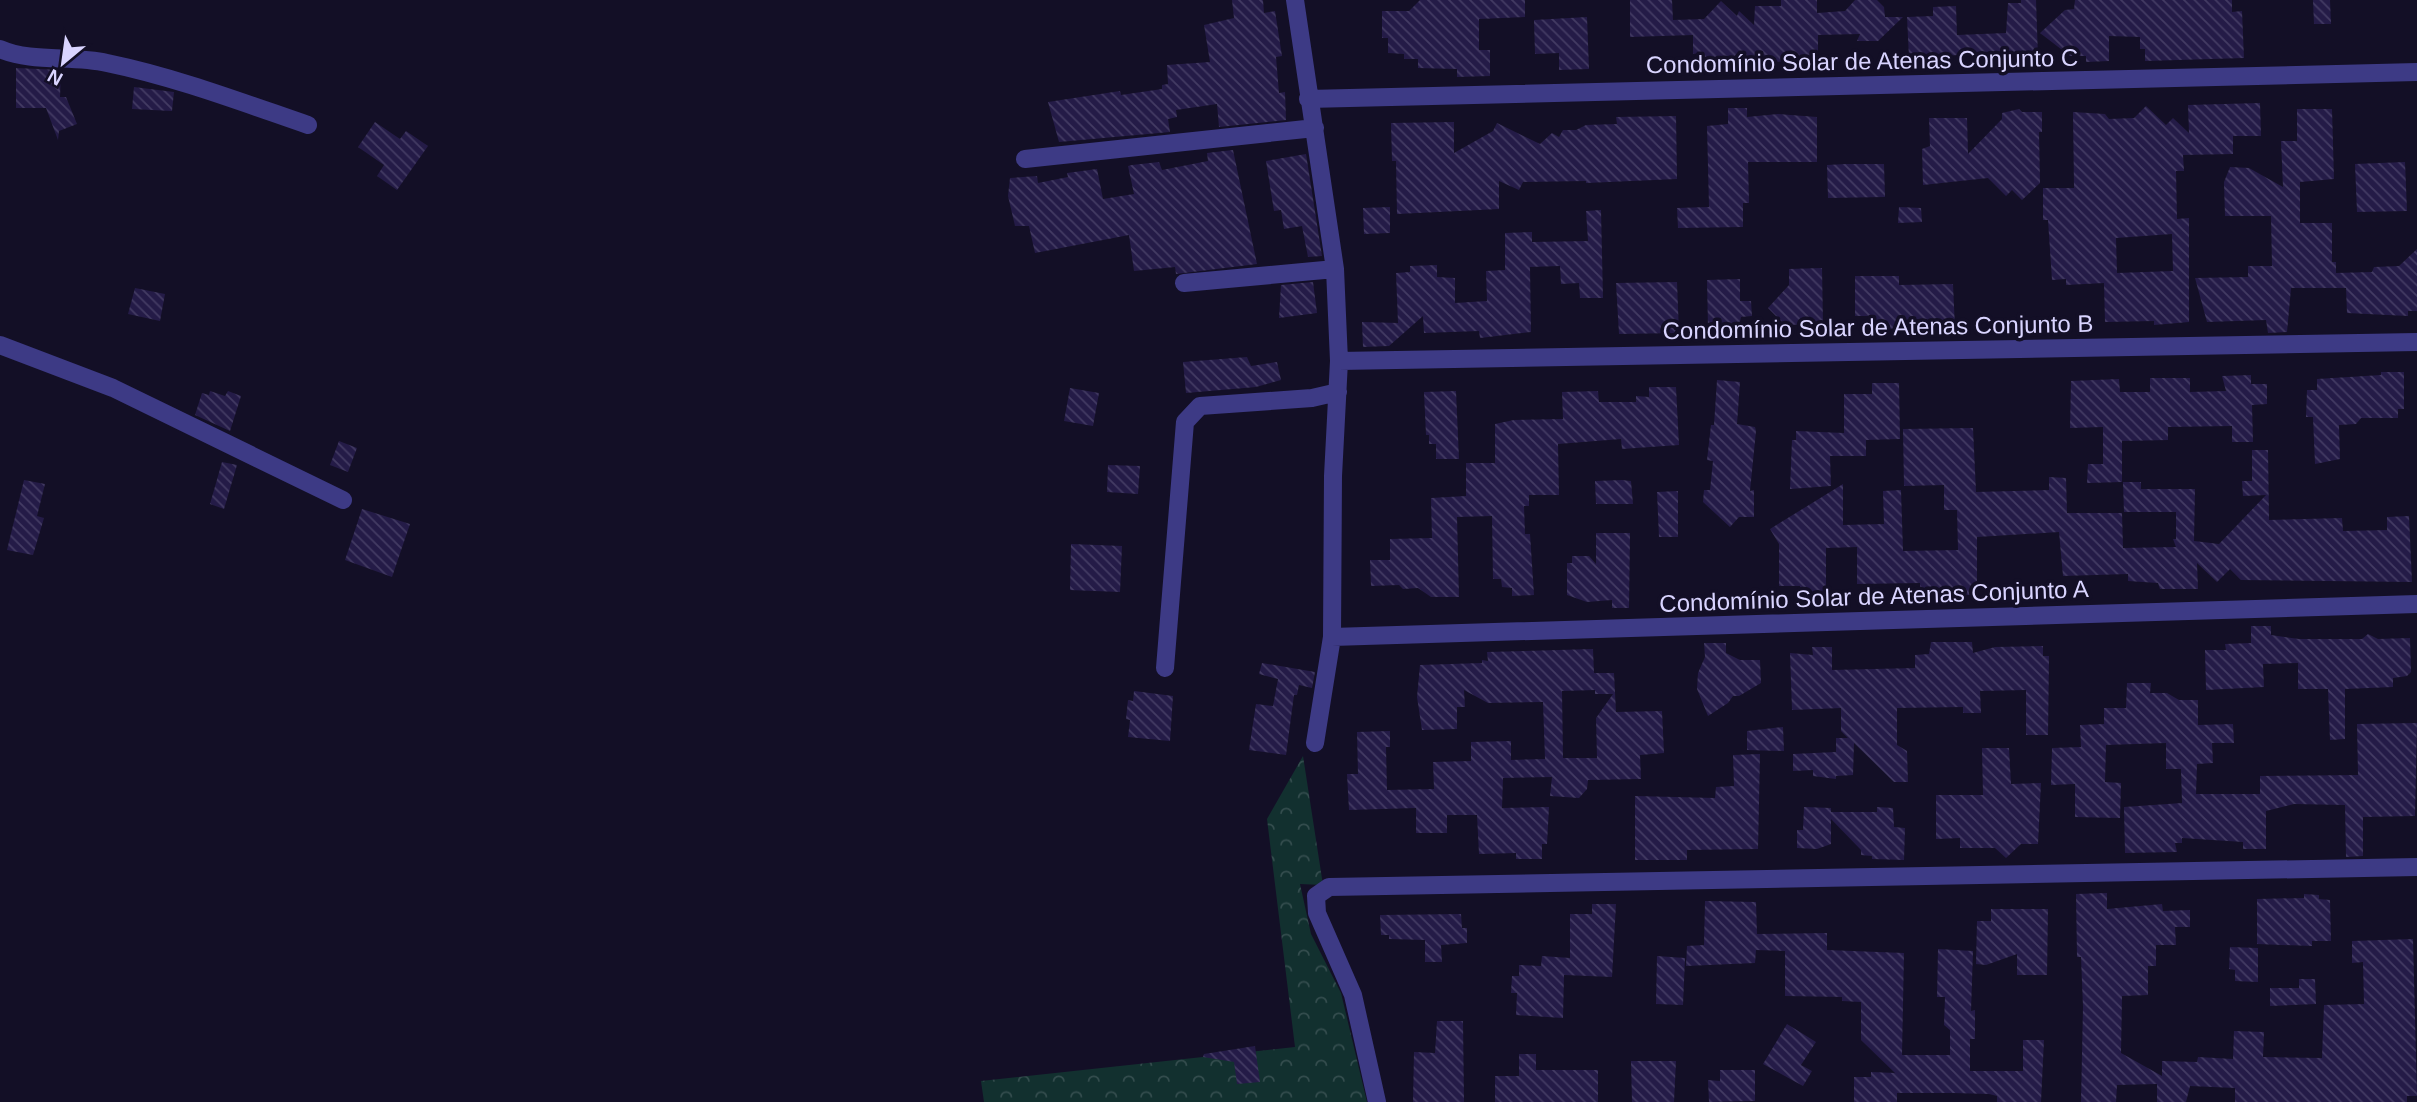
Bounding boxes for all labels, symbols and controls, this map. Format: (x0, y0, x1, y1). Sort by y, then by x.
north arrow (28, 28, 98, 98)
street label: Condomínio Solar de Atenas Conjunto C (1646, 44, 2078, 78)
text: N (44, 65, 66, 90)
street label: Condomínio Solar de Atenas Conjunto B (1662, 310, 2094, 344)
street label: Condomínio Solar de Atenas Conjunto A (1659, 575, 2089, 617)

